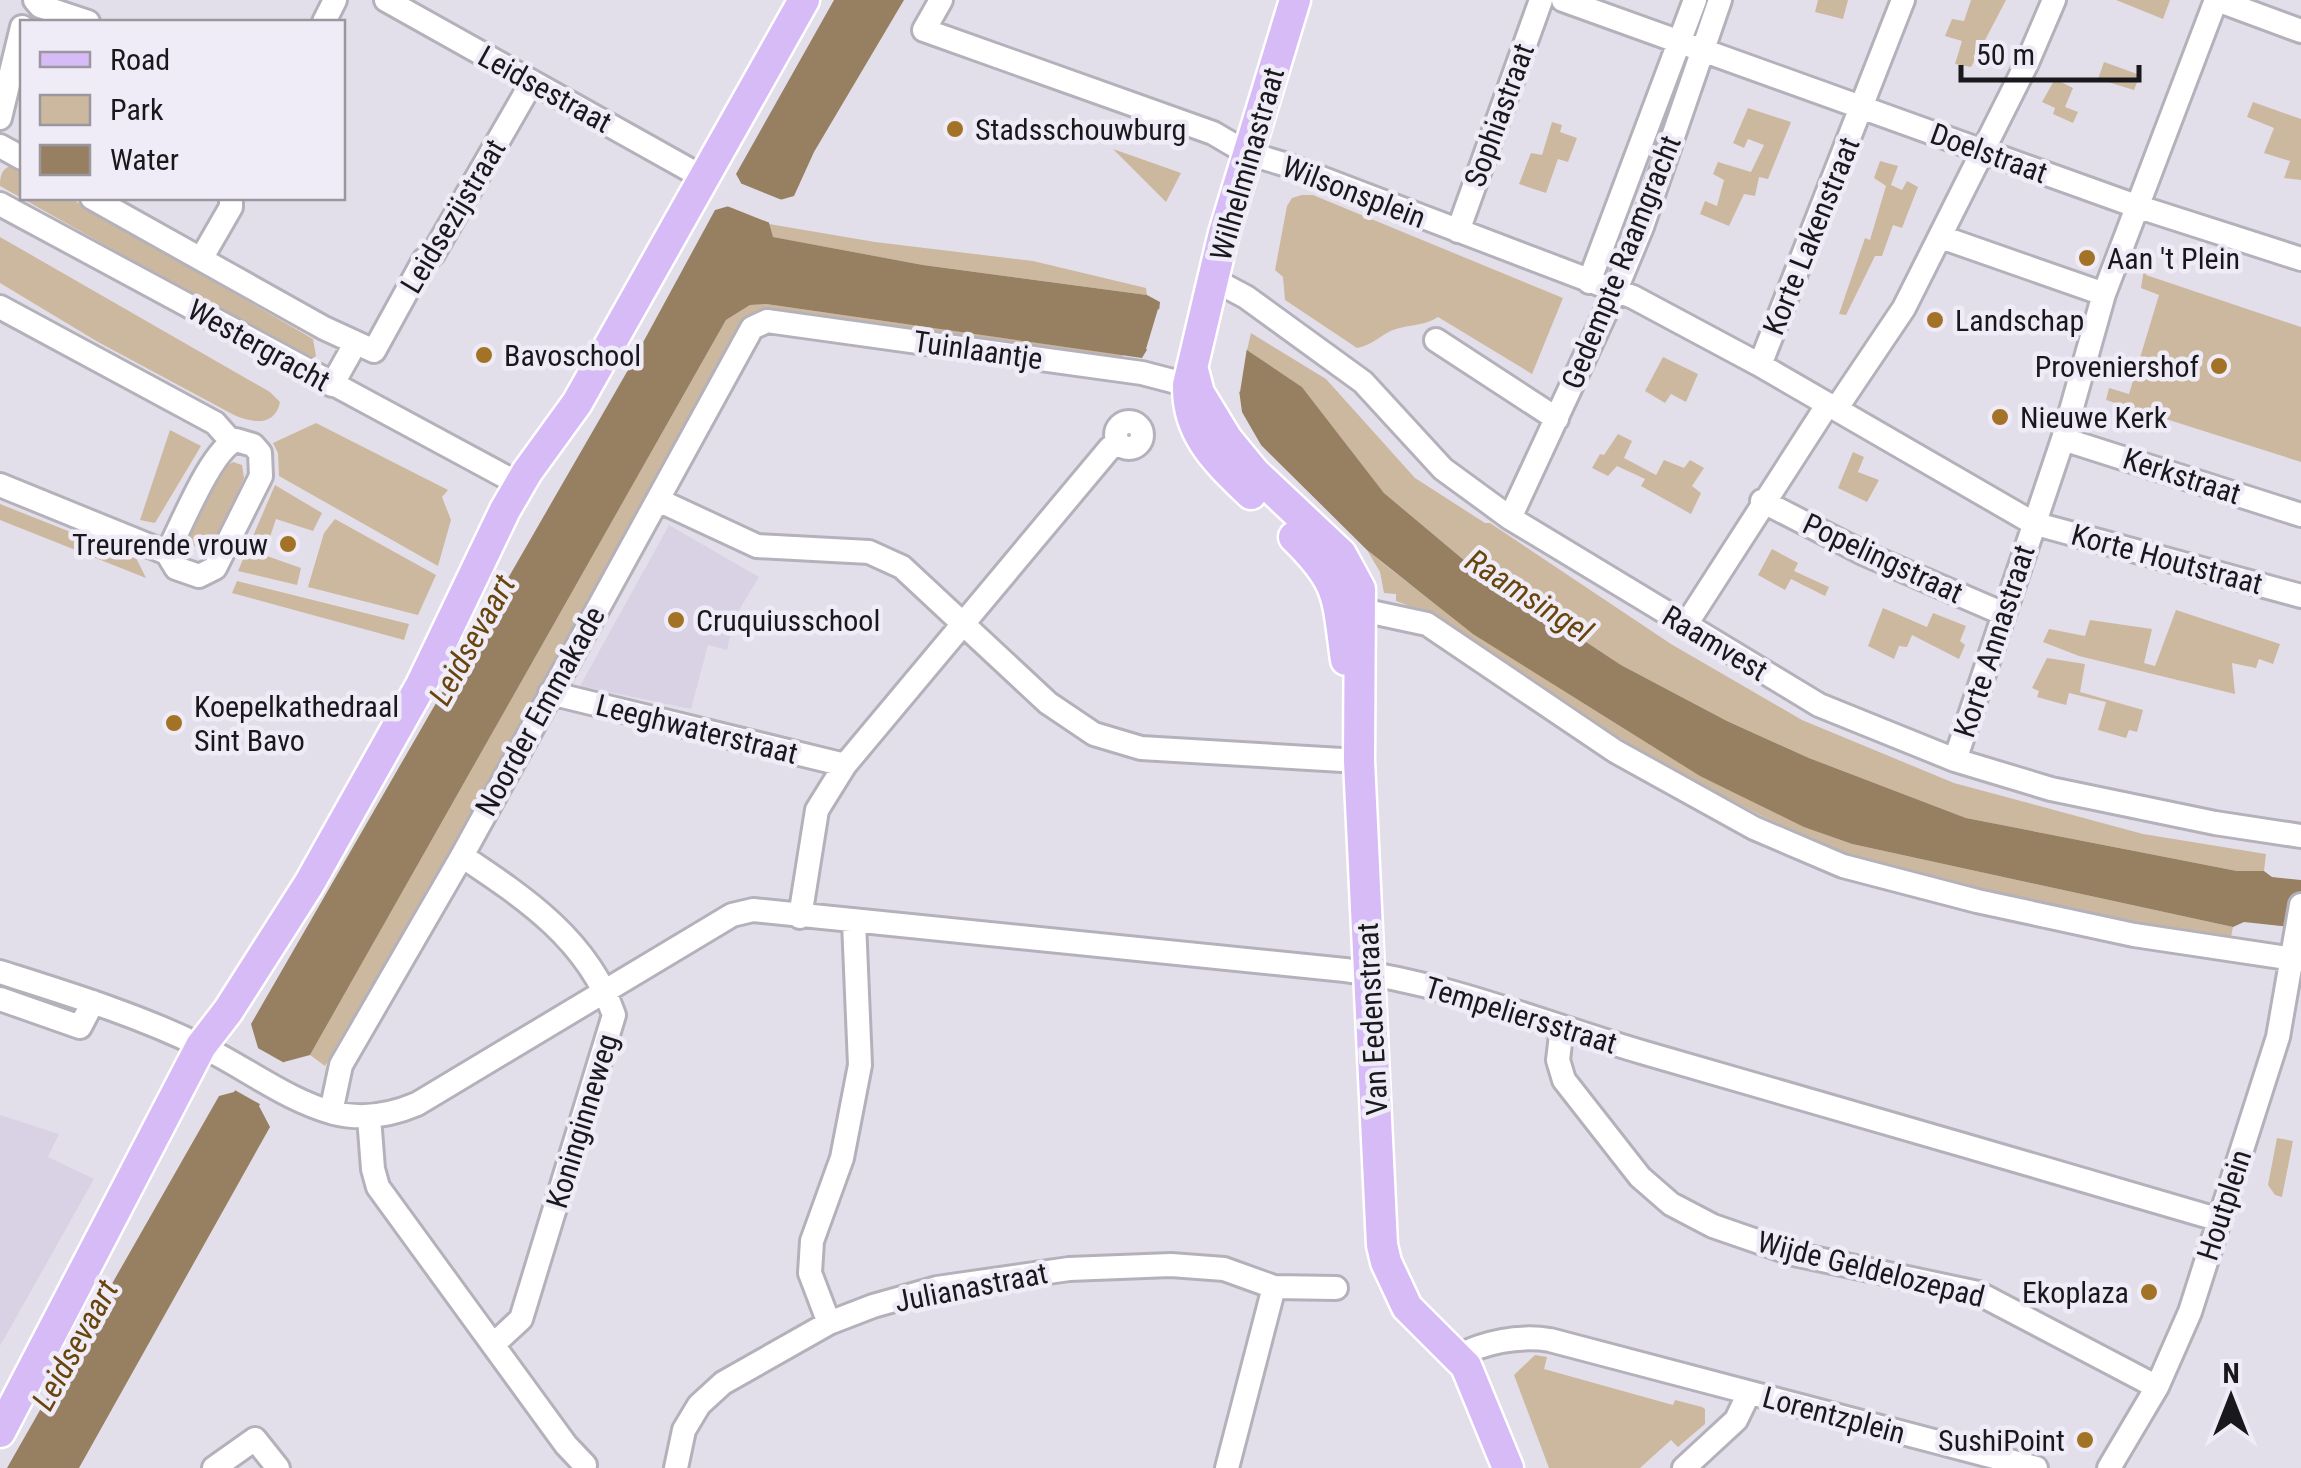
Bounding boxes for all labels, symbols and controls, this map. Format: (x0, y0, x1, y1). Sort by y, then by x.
legend (20, 20, 345, 200)
scale bar (1961, 20, 2138, 82)
text: 50 m (1976, 37, 2035, 72)
street label: Leidsestraat (472, 38, 618, 140)
street label: Sophiastraat (1457, 39, 1541, 191)
text: Road (110, 42, 170, 77)
street label: Wilhelminastraat (1203, 63, 1291, 265)
text: Park (110, 92, 164, 127)
place label: Stadsschouwburg (975, 112, 1186, 147)
street label: Doelstraat (1926, 116, 2052, 190)
marker: Stadsschouwburg (944, 118, 966, 140)
street label: Gedempte Raamgracht (1554, 130, 1688, 394)
street label: Korte Lakenstraat (1755, 132, 1867, 340)
street label: Leidsezijstraat (393, 133, 513, 299)
text: Water (110, 142, 179, 177)
street label: Wilsonsplein (1277, 149, 1431, 235)
place label: Aan 't Plein (2107, 241, 2240, 276)
marker: Aan 't Plein (2076, 247, 2098, 269)
street label: Westergracht (182, 292, 336, 398)
place label: Landschap (1955, 303, 2084, 338)
marker: Landschap (1924, 309, 1946, 331)
street label: Tuinlaantje (911, 324, 1045, 376)
place label: Bavoschool (504, 338, 641, 373)
marker: Bavoschool (473, 344, 495, 366)
place label: Proveniershof (2035, 349, 2200, 384)
marker: Proveniershof (2208, 355, 2230, 377)
place label: Nieuwe Kerk (2020, 400, 2168, 435)
marker: Nieuwe Kerk (1989, 406, 2011, 428)
street label: Kerkstraat (2119, 441, 2245, 511)
street label: Popelingstraat (1798, 506, 1968, 610)
street label: Korte Houtstraat (2068, 517, 2266, 601)
place label: Treurende vrouw (72, 527, 268, 562)
marker: Treurende vrouw (277, 533, 299, 555)
street label: Korte Annastraat (1946, 540, 2042, 742)
water label: Raamsingel (1459, 541, 1600, 651)
water label: Leidsevaart (421, 568, 524, 712)
street label: Raamvest (1656, 598, 1774, 688)
street label: Noorder Emmakade (468, 600, 612, 822)
place label: Cruquiusschool (696, 603, 880, 638)
marker: Cruquiusschool (665, 609, 687, 631)
street label: Leeghwaterstraat (593, 687, 801, 771)
place label: Koepelkathedraal Sint Bavo (194, 689, 399, 758)
marker: Koepelkathedraal Sint Bavo (163, 712, 185, 734)
street label: Van Eedenstraat (1349, 922, 1395, 1116)
street label: Tempeliersstraat (1421, 969, 1621, 1061)
street label: Koninginneweg (539, 1030, 625, 1212)
street label: Houtplein (2190, 1145, 2258, 1265)
street label: Wijde Geldelozepad (1754, 1224, 1988, 1314)
street label: Julianastraat (892, 1255, 1050, 1319)
water label: Leidsevaart (24, 1273, 127, 1417)
place label: Ekoplaza (2022, 1275, 2129, 1310)
marker: Ekoplaza (2138, 1281, 2160, 1303)
north arrow (2181, 1348, 2281, 1448)
text: N (2222, 1357, 2240, 1390)
street label: Lorentzplein (1759, 1379, 1909, 1451)
place label: SushiPoint (1938, 1423, 2065, 1458)
marker: SushiPoint (2074, 1429, 2096, 1451)

